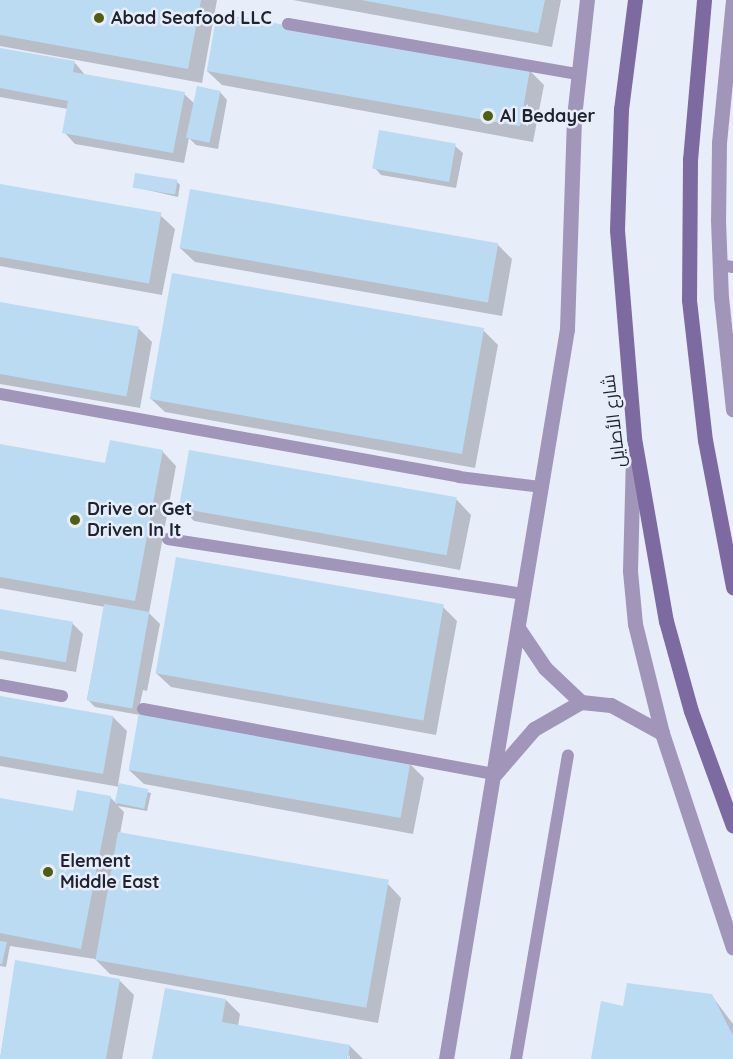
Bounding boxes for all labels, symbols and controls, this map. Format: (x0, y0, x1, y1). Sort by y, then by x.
place label: Abad Seafood LLC (111, 7, 272, 29)
marker: Abad Seafood LLC (92, 11, 106, 25)
place label: Al Bedayer (500, 105, 595, 127)
marker: Al Bedayer (481, 109, 495, 123)
street label: شارع الأصايل (598, 373, 630, 469)
place label: Drive or Get Driven In It (87, 499, 192, 542)
marker: Drive or Get Driven In It (68, 513, 82, 527)
place label: Element Middle East (60, 851, 160, 894)
marker: Element Middle East (41, 865, 55, 879)

